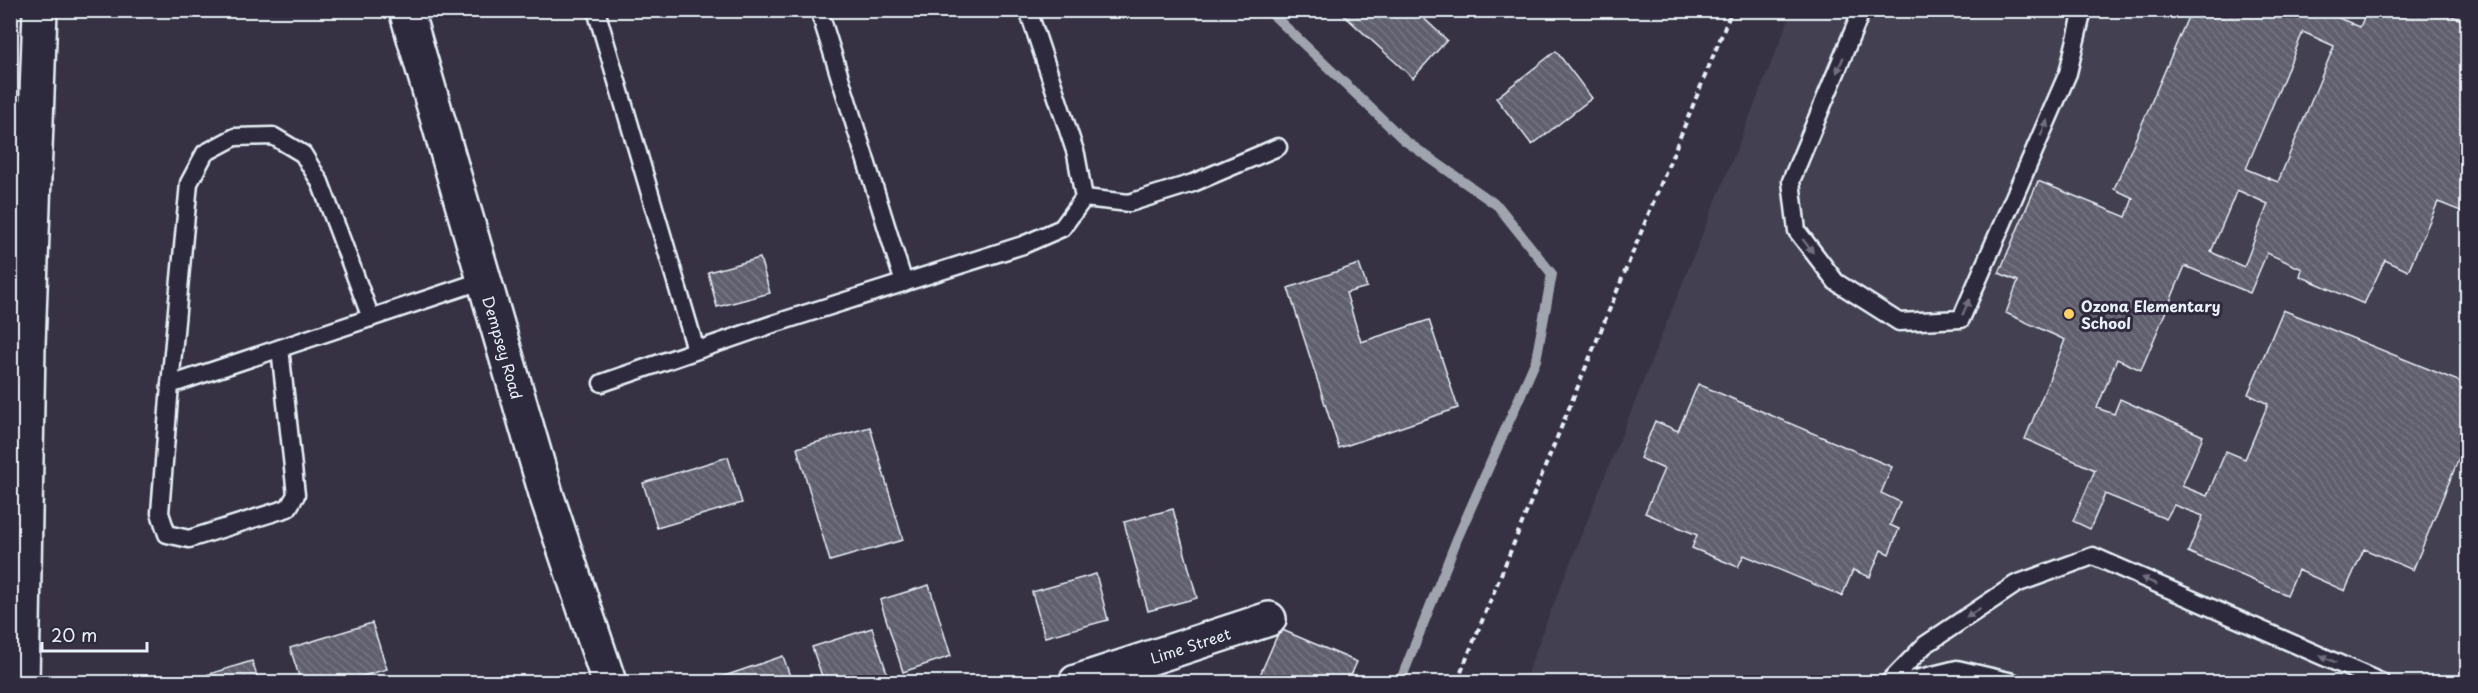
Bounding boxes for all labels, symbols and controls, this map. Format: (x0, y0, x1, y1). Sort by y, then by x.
one-way arrow (1835, 56, 1845, 74)
one-way arrow (2039, 119, 2049, 137)
one-way arrow (1802, 238, 1814, 253)
street label: Dempsey Road (478, 293, 530, 402)
place label: Ozona Elementary School (2081, 294, 2221, 334)
one-way arrow (1962, 298, 1971, 316)
marker: Ozona Elementary School (2062, 307, 2076, 321)
one-way arrow (2140, 576, 2158, 586)
one-way arrow (1965, 607, 1981, 618)
scale bar (42, 615, 147, 653)
text: 20 m (51, 621, 97, 648)
street label: Lime Street (1147, 621, 1233, 669)
one-way arrow (2318, 654, 2336, 664)

